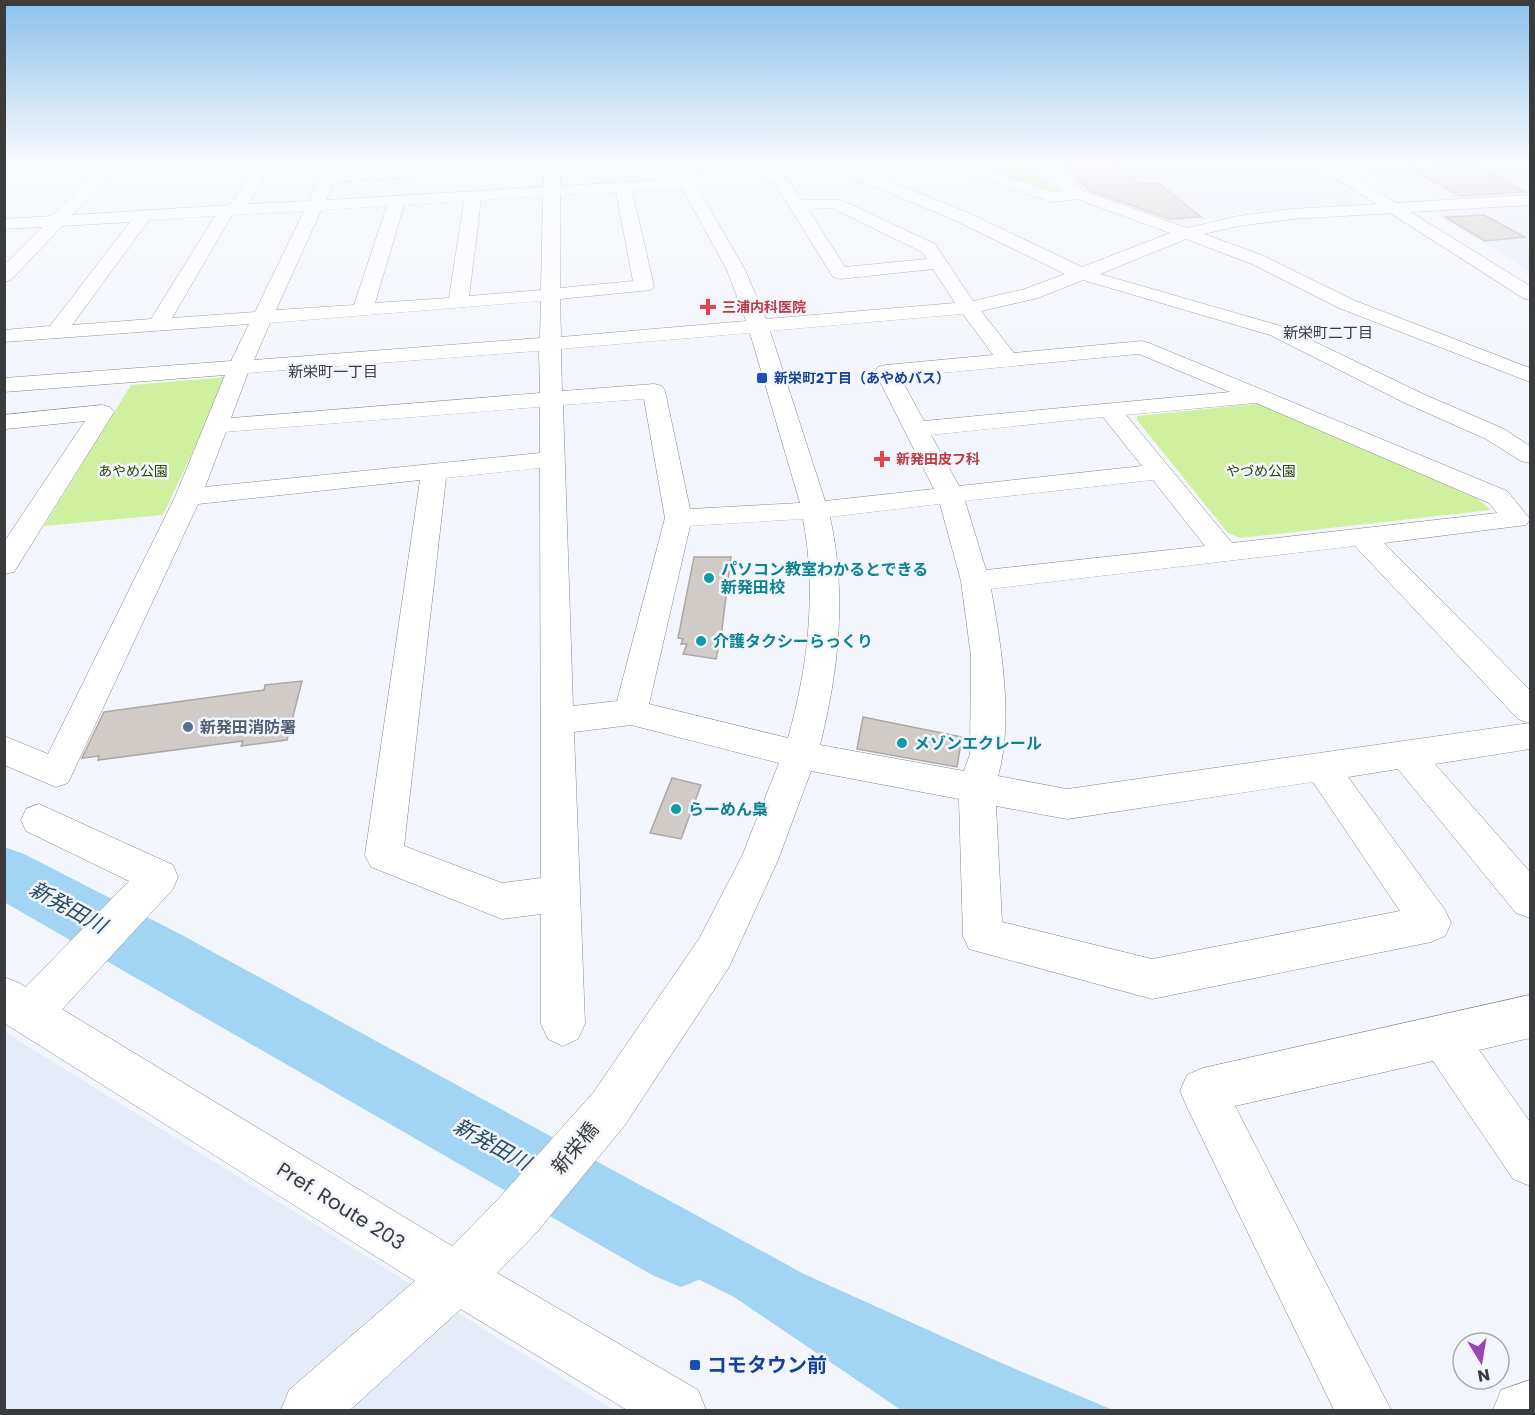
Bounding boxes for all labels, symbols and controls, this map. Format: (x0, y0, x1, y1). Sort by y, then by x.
place label: 三浦内科医院 (722, 297, 806, 317)
marker: 三浦内科医院 (699, 298, 717, 316)
district label: 新栄町二丁目 (1283, 322, 1373, 343)
district label: 新栄町一丁目 (288, 361, 378, 382)
place label: 新栄町2丁目（あやめバス） (774, 368, 950, 388)
marker: 新栄町2丁目（あやめバス） (755, 371, 769, 385)
place label: 新発田皮フ科 (896, 449, 980, 469)
marker: 新発田皮フ科 (873, 450, 891, 468)
park label: あやめ公園 (98, 461, 168, 481)
park label: やづめ公園 (1226, 461, 1296, 481)
place label: パソコン教室わかるとできる 新発田校 (721, 558, 928, 599)
marker: パソコン教室わかるとできる 新発田校 (702, 571, 716, 585)
place label: 介護タクシーらっくり (713, 630, 873, 653)
marker: 介護タクシーらっくり (694, 634, 708, 648)
place label: 新発田消防署 (200, 716, 296, 739)
marker: 新発田消防署 (181, 720, 195, 734)
place label: メゾンエクレール (914, 732, 1042, 755)
marker: メゾンエクレール (895, 736, 909, 750)
place label: らーめん梟 (688, 798, 768, 821)
marker: らーめん梟 (669, 802, 683, 816)
water label: 新発田川 (24, 874, 114, 941)
water label: 新発田川 (448, 1111, 538, 1178)
street label: 新栄橋 (545, 1116, 605, 1180)
street label: Pref. Route 203 (272, 1155, 410, 1257)
north arrow (1451, 1331, 1511, 1391)
place label: コモタウン前 (707, 1351, 827, 1379)
marker: コモタウン前 (688, 1358, 702, 1372)
text: N (1476, 1363, 1492, 1388)

